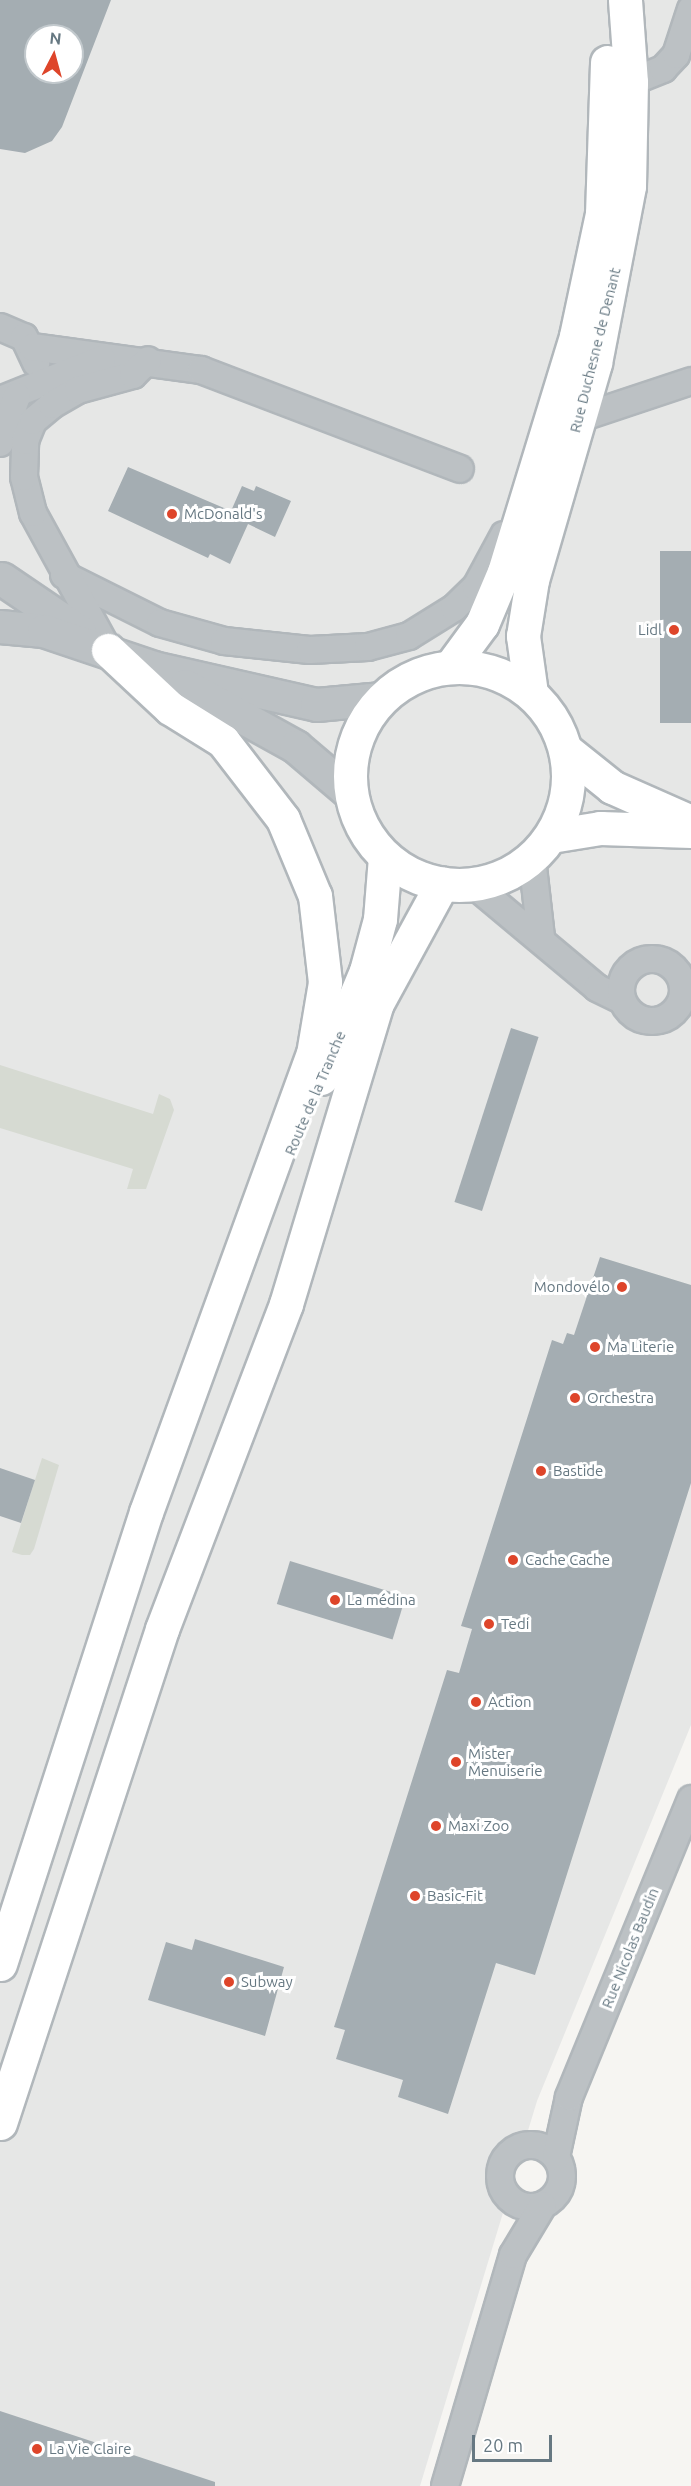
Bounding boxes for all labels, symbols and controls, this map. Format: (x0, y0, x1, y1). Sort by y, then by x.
north arrow (24, 24, 84, 84)
text: N (49, 29, 63, 48)
street label: Rue Duchesne de Denant (566, 266, 624, 434)
place label: McDonald's (184, 505, 262, 523)
marker: McDonald's (165, 507, 179, 521)
place label: Lidl (638, 621, 662, 639)
marker: Lidl (667, 623, 681, 637)
street label: Route de la Tranche (281, 1028, 349, 1158)
place label: Mondovélo (534, 1278, 610, 1296)
marker: Mondovélo (615, 1280, 629, 1294)
place label: Ma Literie (607, 1338, 674, 1356)
marker: Ma Literie (588, 1340, 602, 1354)
place label: Orchestra (587, 1389, 654, 1407)
marker: Orchestra (568, 1391, 582, 1405)
place label: Bastide (553, 1462, 603, 1480)
marker: Bastide (534, 1464, 548, 1478)
place label: Cache Cache (525, 1551, 610, 1569)
marker: Cache Cache (506, 1553, 520, 1567)
place label: La médina (347, 1591, 416, 1609)
marker: La médina (328, 1593, 342, 1607)
place label: Tedi (501, 1615, 529, 1633)
marker: Tedi (482, 1617, 496, 1631)
place label: Action (488, 1693, 532, 1711)
marker: Action (469, 1695, 483, 1709)
place label: Mister Menuiserie (468, 1744, 542, 1779)
marker: Mister Menuiserie (449, 1755, 463, 1769)
place label: Maxi Zoo (448, 1817, 509, 1835)
marker: Maxi Zoo (429, 1819, 443, 1833)
street label: Rue Nicolas Baudin (598, 1885, 662, 2011)
place label: Basic-Fit (427, 1887, 483, 1905)
marker: Basic-Fit (408, 1889, 422, 1903)
place label: Subway (241, 1973, 293, 1991)
marker: Subway (222, 1975, 236, 1989)
scale bar (475, 2423, 554, 2461)
text: 20 m (483, 2435, 523, 2455)
place label: La Vie Claire (49, 2440, 132, 2458)
marker: La Vie Claire (30, 2442, 44, 2456)

